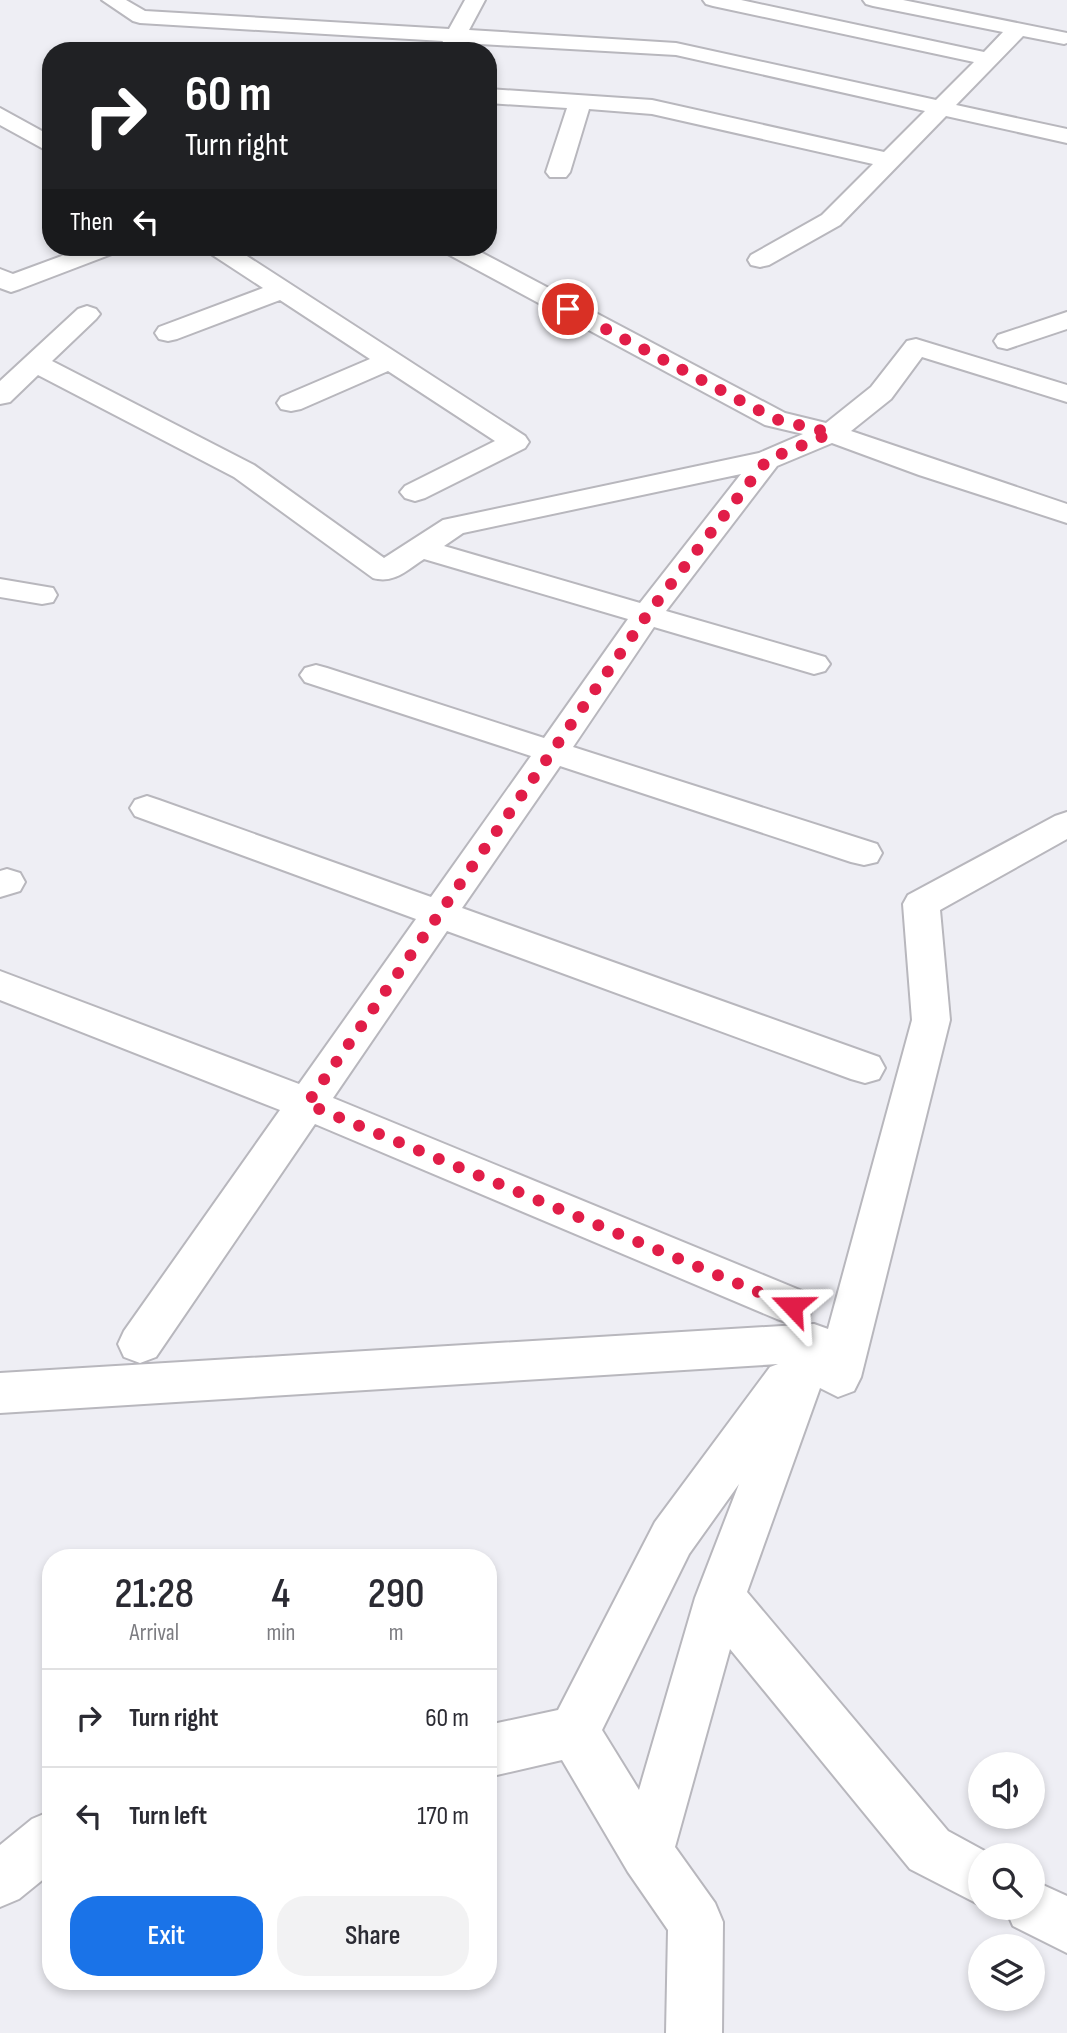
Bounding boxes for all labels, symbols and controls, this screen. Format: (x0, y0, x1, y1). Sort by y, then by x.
text: 60 m (185, 66, 272, 125)
icon: right (70, 70, 161, 161)
text: Turn right (185, 126, 289, 165)
icon: left (127, 203, 165, 241)
text: Then (70, 207, 113, 238)
pin (538, 279, 598, 339)
icon: arrive (549, 290, 587, 328)
position arrow (755, 1269, 829, 1343)
text: 21:28 (114, 1569, 194, 1620)
text: 4 (272, 1569, 290, 1620)
text: 290 (368, 1569, 425, 1620)
text: Arrival (130, 1619, 179, 1647)
text: min (267, 1619, 295, 1647)
text: m (389, 1619, 404, 1647)
icon: right (70, 1699, 108, 1737)
text: Turn right (129, 1703, 218, 1734)
text: 60 m (425, 1703, 469, 1734)
map controls (968, 1752, 1045, 2011)
button: sound (968, 1752, 1045, 1829)
icon: left (70, 1797, 108, 1835)
text: Turn left (129, 1801, 207, 1832)
text: 170 m (417, 1801, 469, 1832)
button: search (968, 1843, 1045, 1920)
button: Exit (70, 1896, 263, 1976)
button: Share (277, 1896, 469, 1976)
button: layers (968, 1934, 1045, 2011)

